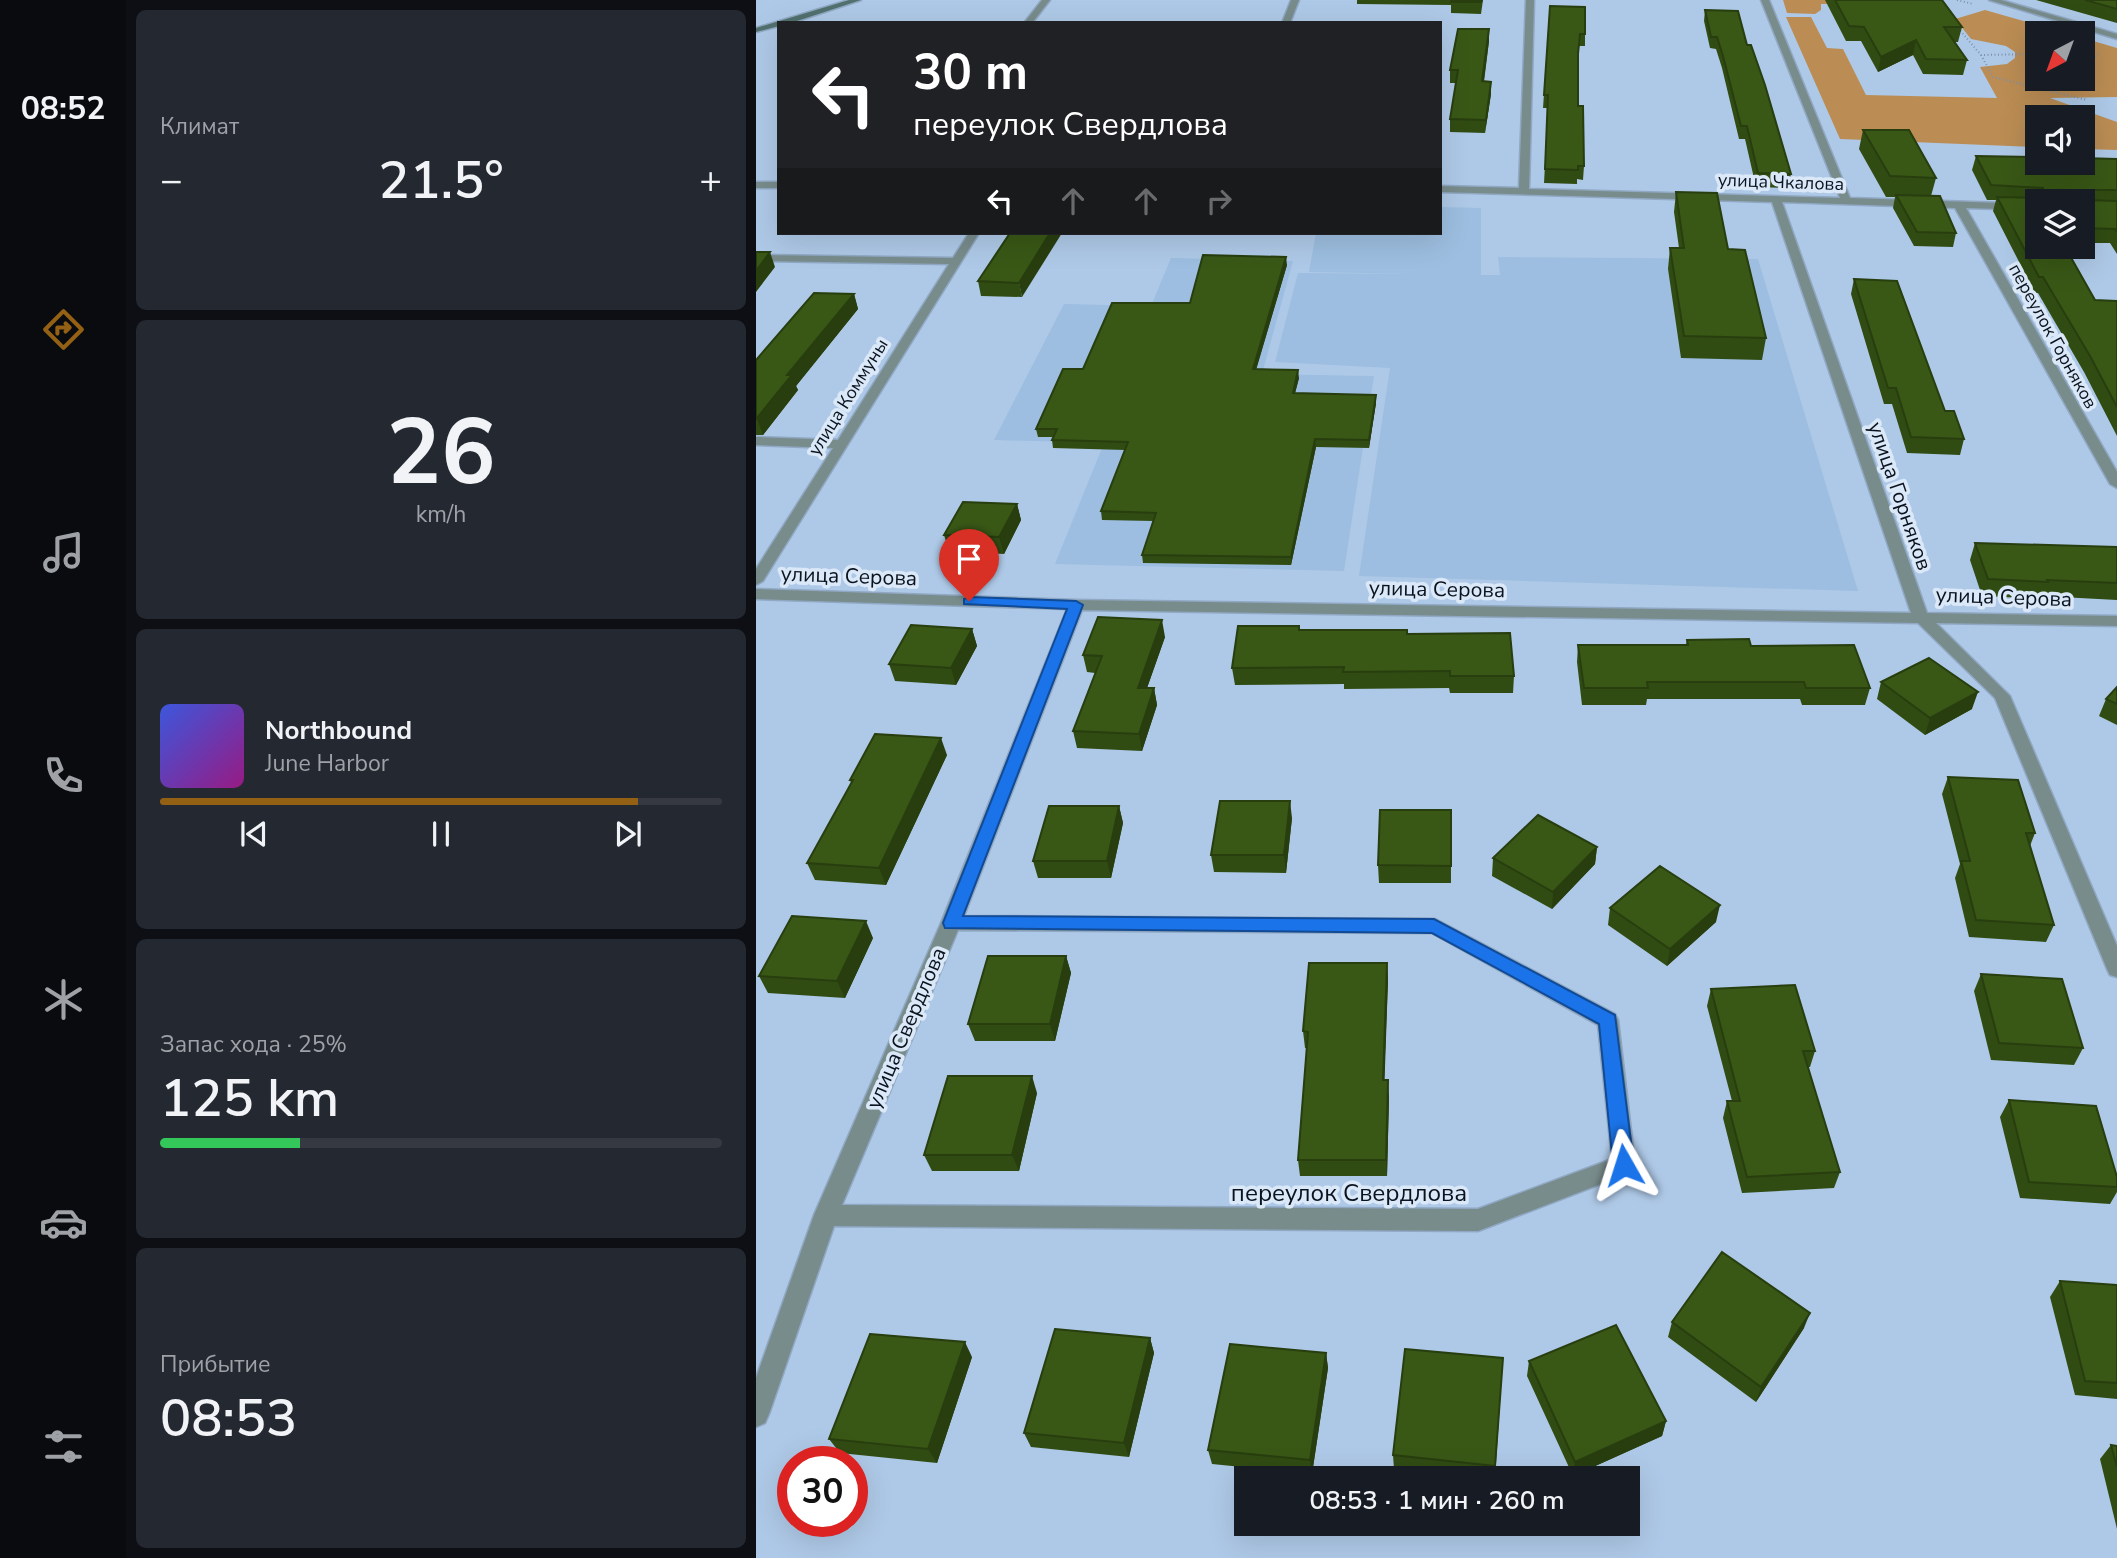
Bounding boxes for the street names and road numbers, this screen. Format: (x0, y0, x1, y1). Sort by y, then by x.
street label: улица Чкалова (1718, 168, 1844, 196)
street label: переулок Горняков (2003, 259, 2103, 413)
street label: улица Коммуны (803, 334, 893, 460)
street label: улица Горняков (1861, 418, 1939, 574)
street label: улица Серова (780, 560, 918, 592)
street label: улица Серова (1369, 574, 1505, 604)
street label: улица Серова (1935, 581, 2073, 613)
street label: улица Свердлова (859, 943, 953, 1113)
street label: переулок Свердлова (1231, 1177, 1467, 1209)

